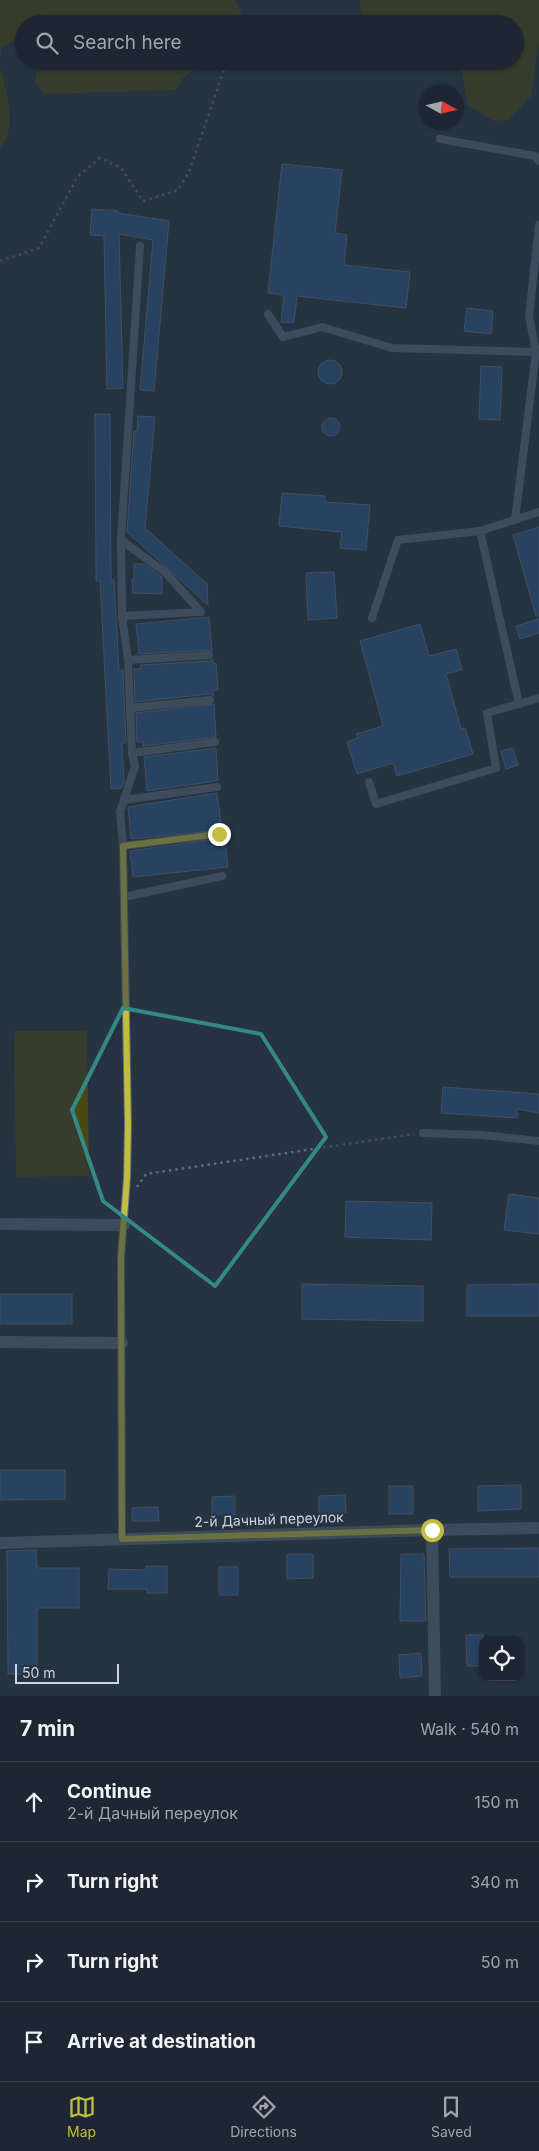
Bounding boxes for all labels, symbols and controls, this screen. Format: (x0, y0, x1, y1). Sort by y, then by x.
search box (15, 15, 524, 70)
icon: search (33, 29, 61, 57)
text: Search here (73, 31, 182, 54)
north arrow (419, 85, 464, 130)
route end (208, 823, 231, 846)
street label: 2-й Дачный переулок (194, 1508, 344, 1530)
route start (421, 1519, 444, 1542)
map controls (479, 1636, 524, 1681)
button: locate (479, 1636, 524, 1681)
scale bar (15, 1661, 119, 1684)
text: 50 m (22, 1664, 56, 1681)
text: 7 min (20, 1716, 75, 1741)
text: Walk · 540 m (420, 1719, 519, 1739)
text: Continue (67, 1780, 152, 1803)
icon: ahead (20, 1788, 48, 1816)
text: 150 m (474, 1792, 519, 1812)
text: 2-й Дачный переулок (67, 1803, 238, 1823)
icon: right (20, 1868, 48, 1896)
text: Turn right (67, 1870, 158, 1893)
text: 340 m (470, 1872, 519, 1892)
icon: right (20, 1948, 48, 1976)
text: Turn right (67, 1950, 158, 1973)
text: 50 m (481, 1952, 519, 1972)
icon: arrive (20, 2028, 48, 2056)
text: Arrive at destination (67, 2030, 256, 2053)
tab: Map (67, 2093, 96, 2140)
tab: Directions (230, 2093, 297, 2140)
tab: Saved (431, 2093, 472, 2140)

